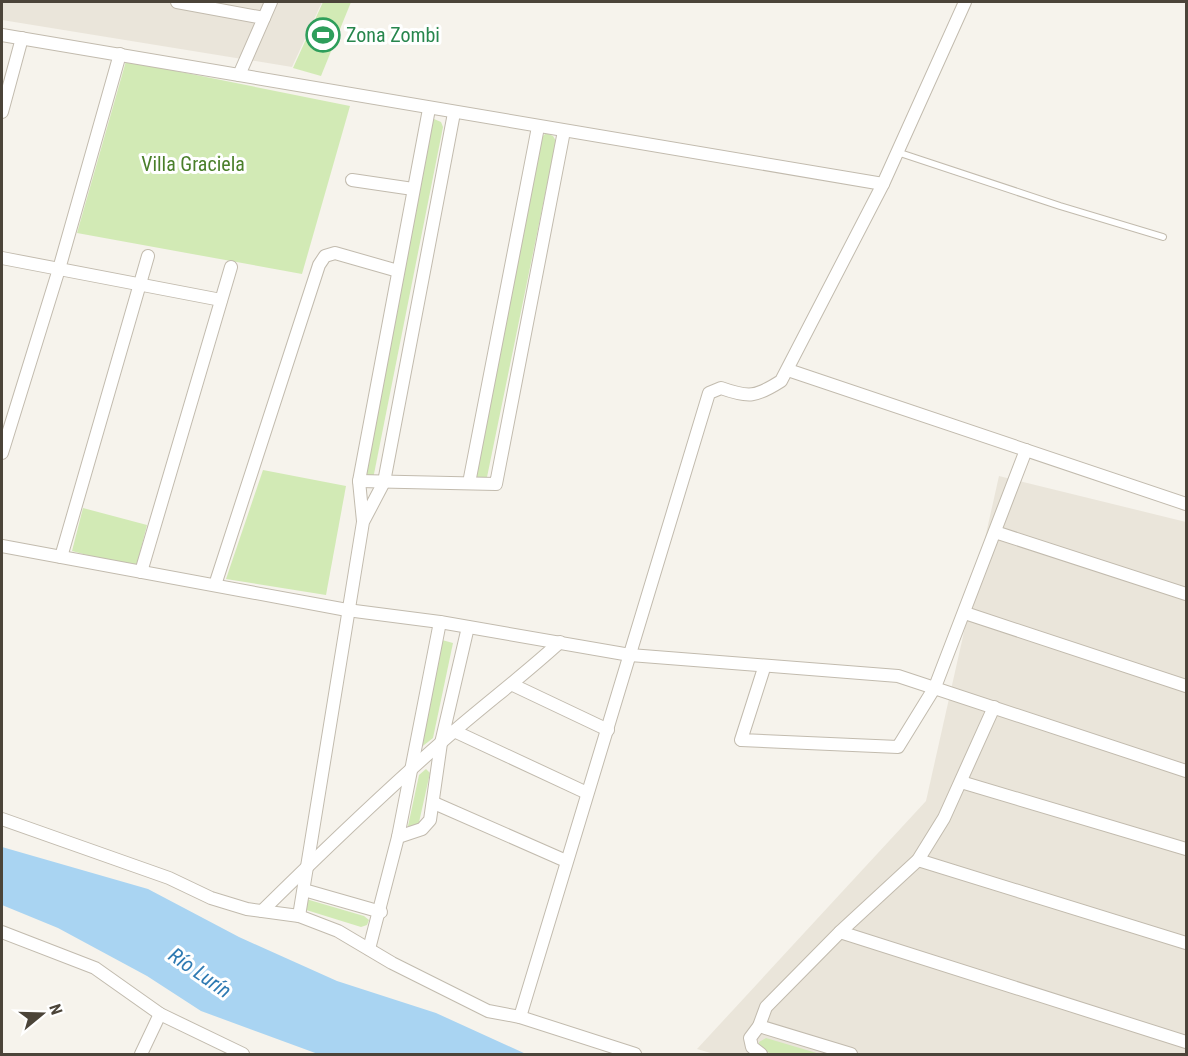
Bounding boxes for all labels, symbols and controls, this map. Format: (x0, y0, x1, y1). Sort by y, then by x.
sports icon: Zona Zombi (305, 17, 341, 53)
place label: Zona Zombi (346, 23, 440, 47)
park label: Villa Graciela (141, 152, 245, 176)
water label: Río Lurín (164, 943, 236, 1003)
north arrow (12, 984, 72, 1044)
text: N (45, 1002, 66, 1017)

